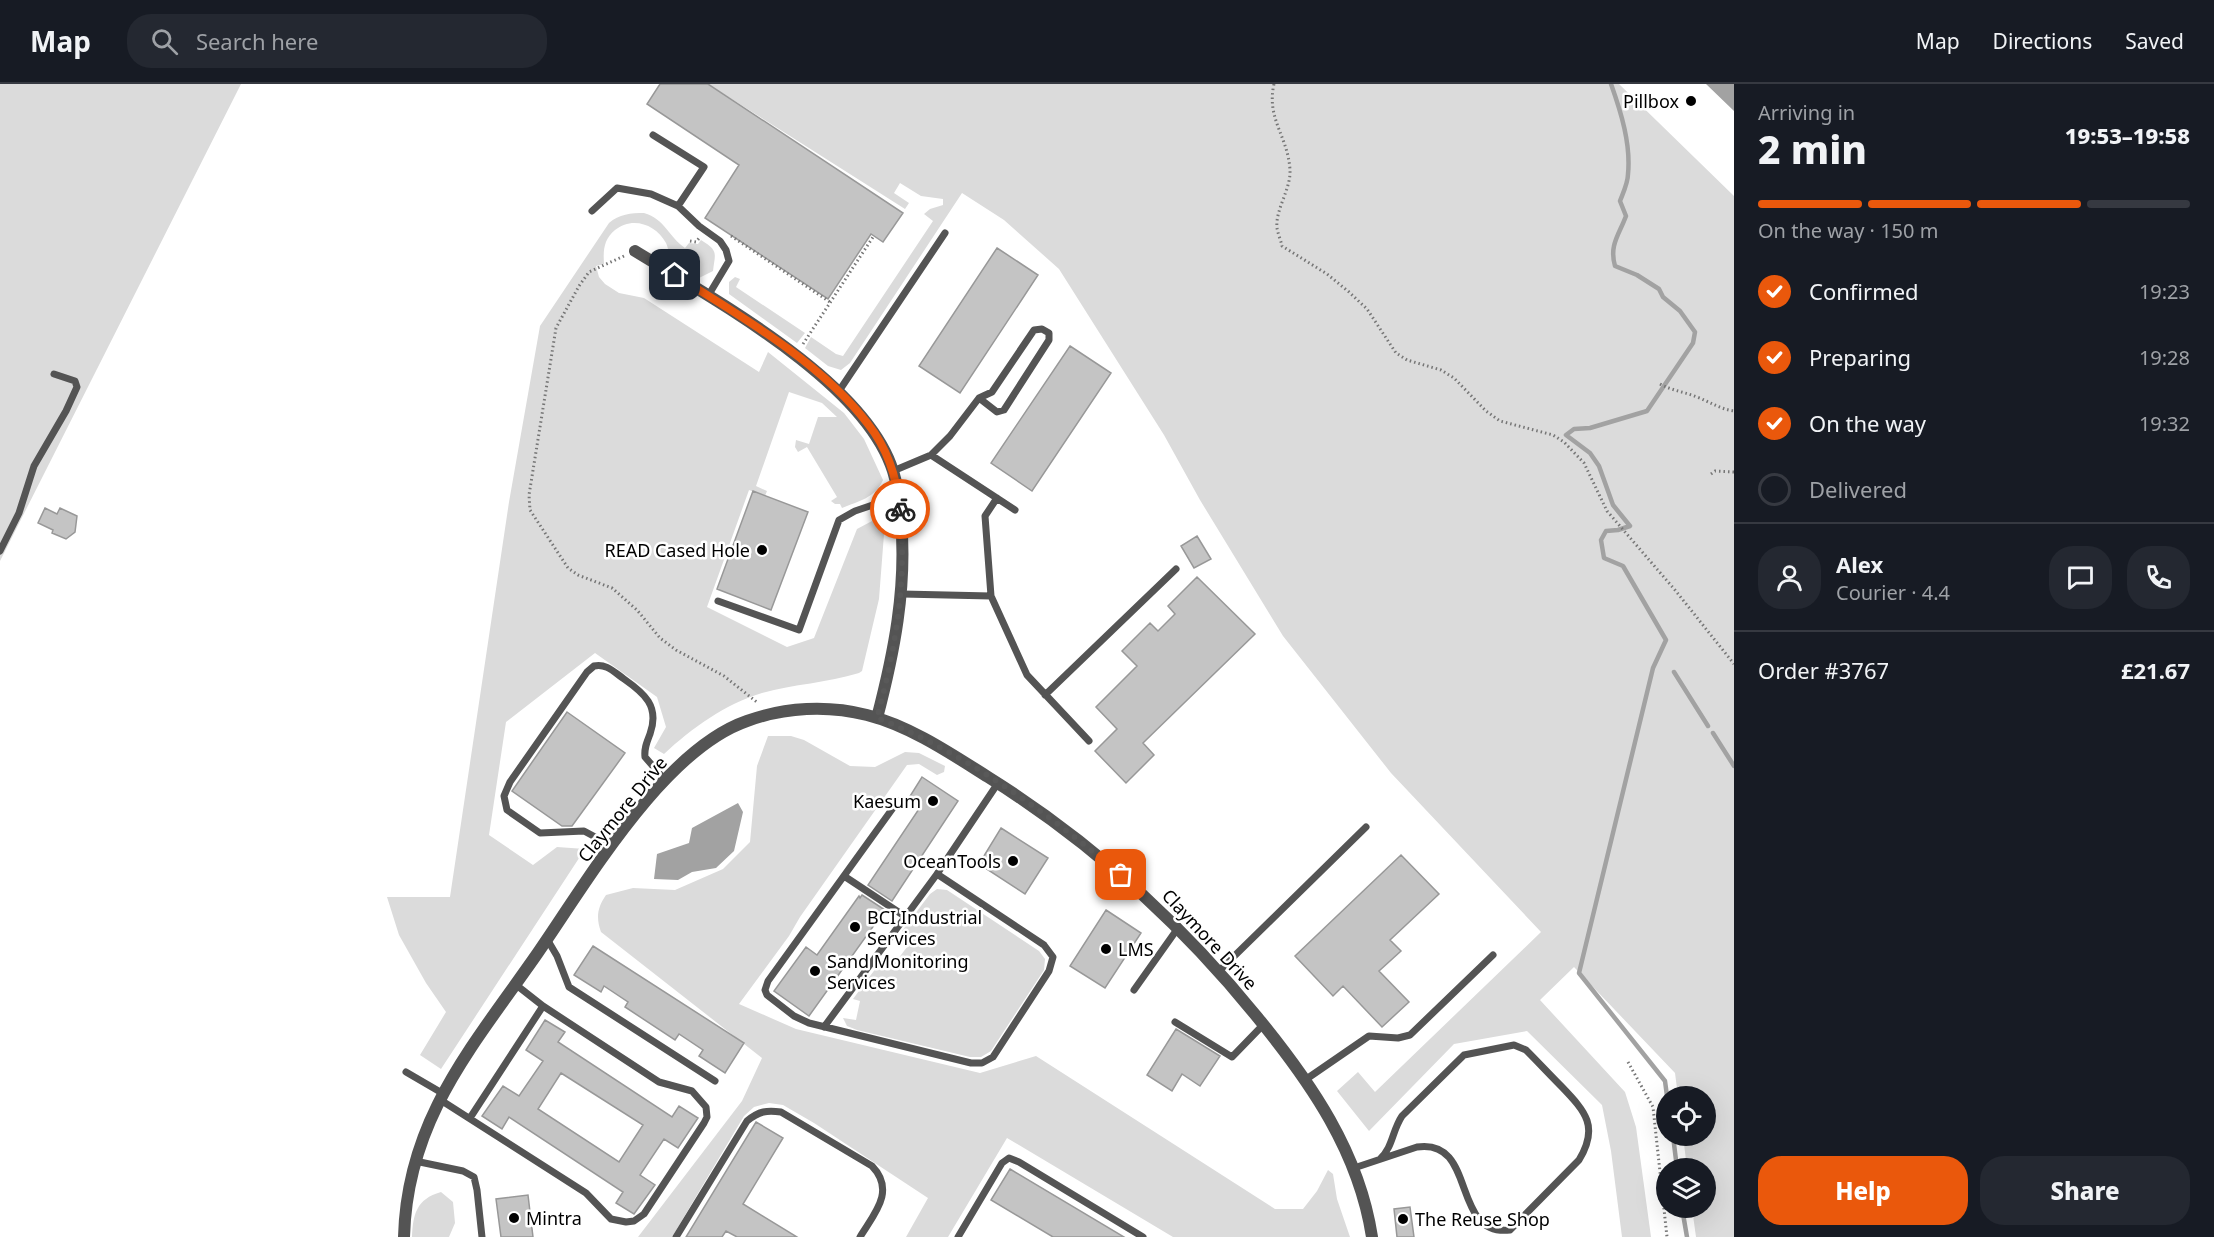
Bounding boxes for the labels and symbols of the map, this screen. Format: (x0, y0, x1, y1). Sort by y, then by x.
place label: Pillbox (1623, 89, 1679, 113)
marker: Pillbox (1684, 94, 1698, 108)
pin (649, 249, 700, 300)
courier (870, 479, 930, 539)
place label: READ Cased Hole (604, 538, 750, 562)
marker: READ Cased Hole (755, 543, 769, 557)
street label: Claymore Drive (572, 751, 672, 867)
place label: Kaesum (853, 789, 921, 813)
marker: Kaesum (926, 794, 940, 808)
place label: OceanTools (903, 849, 1001, 873)
pin (1095, 849, 1146, 900)
marker: OceanTools (1006, 854, 1020, 868)
street label: Claymore Drive (1157, 883, 1263, 995)
place label: BCI Industrial Services (867, 905, 982, 950)
marker: BCI Industrial Services (848, 920, 862, 934)
place label: LMS (1118, 937, 1154, 961)
marker: LMS (1099, 942, 1113, 956)
place label: Sand Monitoring Services (827, 949, 969, 994)
marker: Sand Monitoring Services (808, 964, 822, 978)
place label: Mintra (526, 1206, 582, 1230)
place label: The Reuse Shop (1415, 1207, 1550, 1231)
marker: Mintra (507, 1211, 521, 1225)
marker: The Reuse Shop (1396, 1212, 1410, 1226)

